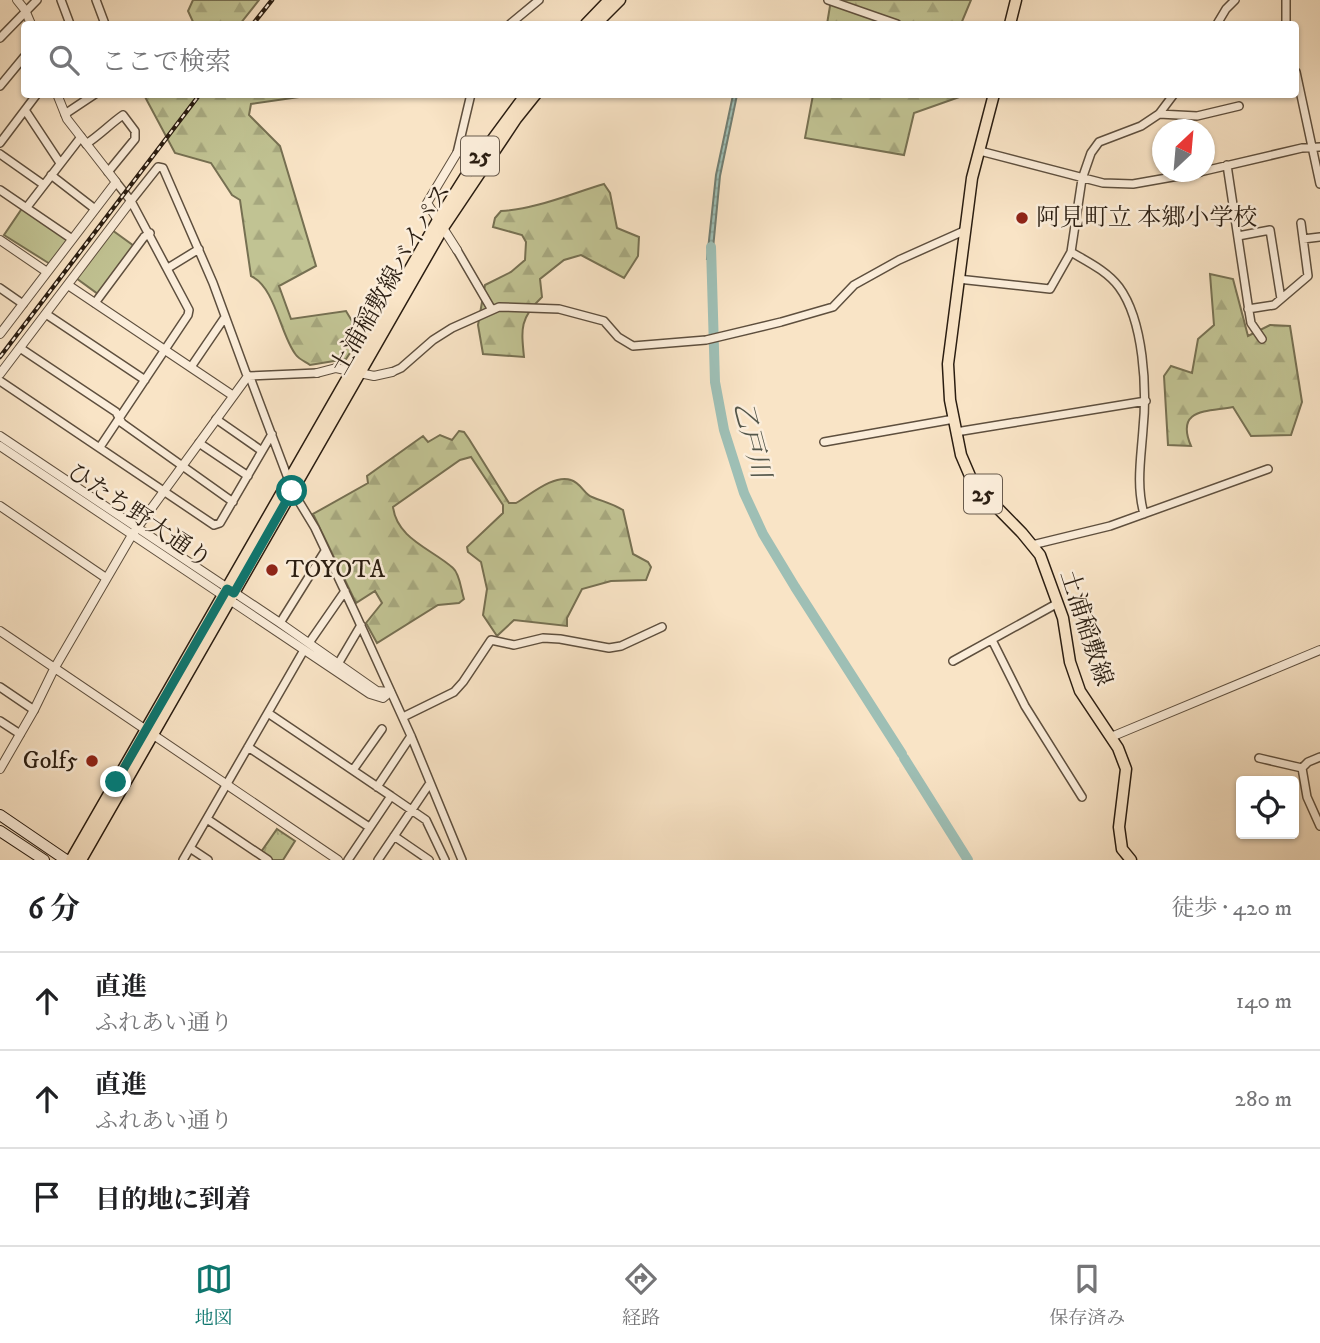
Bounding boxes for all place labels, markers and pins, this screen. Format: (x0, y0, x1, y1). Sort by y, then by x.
place label: 阿見町立 本郷小学校 (1036, 203, 1257, 233)
marker: 阿見町立 本郷小学校 (1014, 210, 1030, 226)
place label: TOYOTA (286, 555, 386, 585)
marker: TOYOTA (264, 562, 280, 578)
place label: Golf5 (23, 746, 78, 776)
marker: Golf5 (84, 753, 100, 769)

